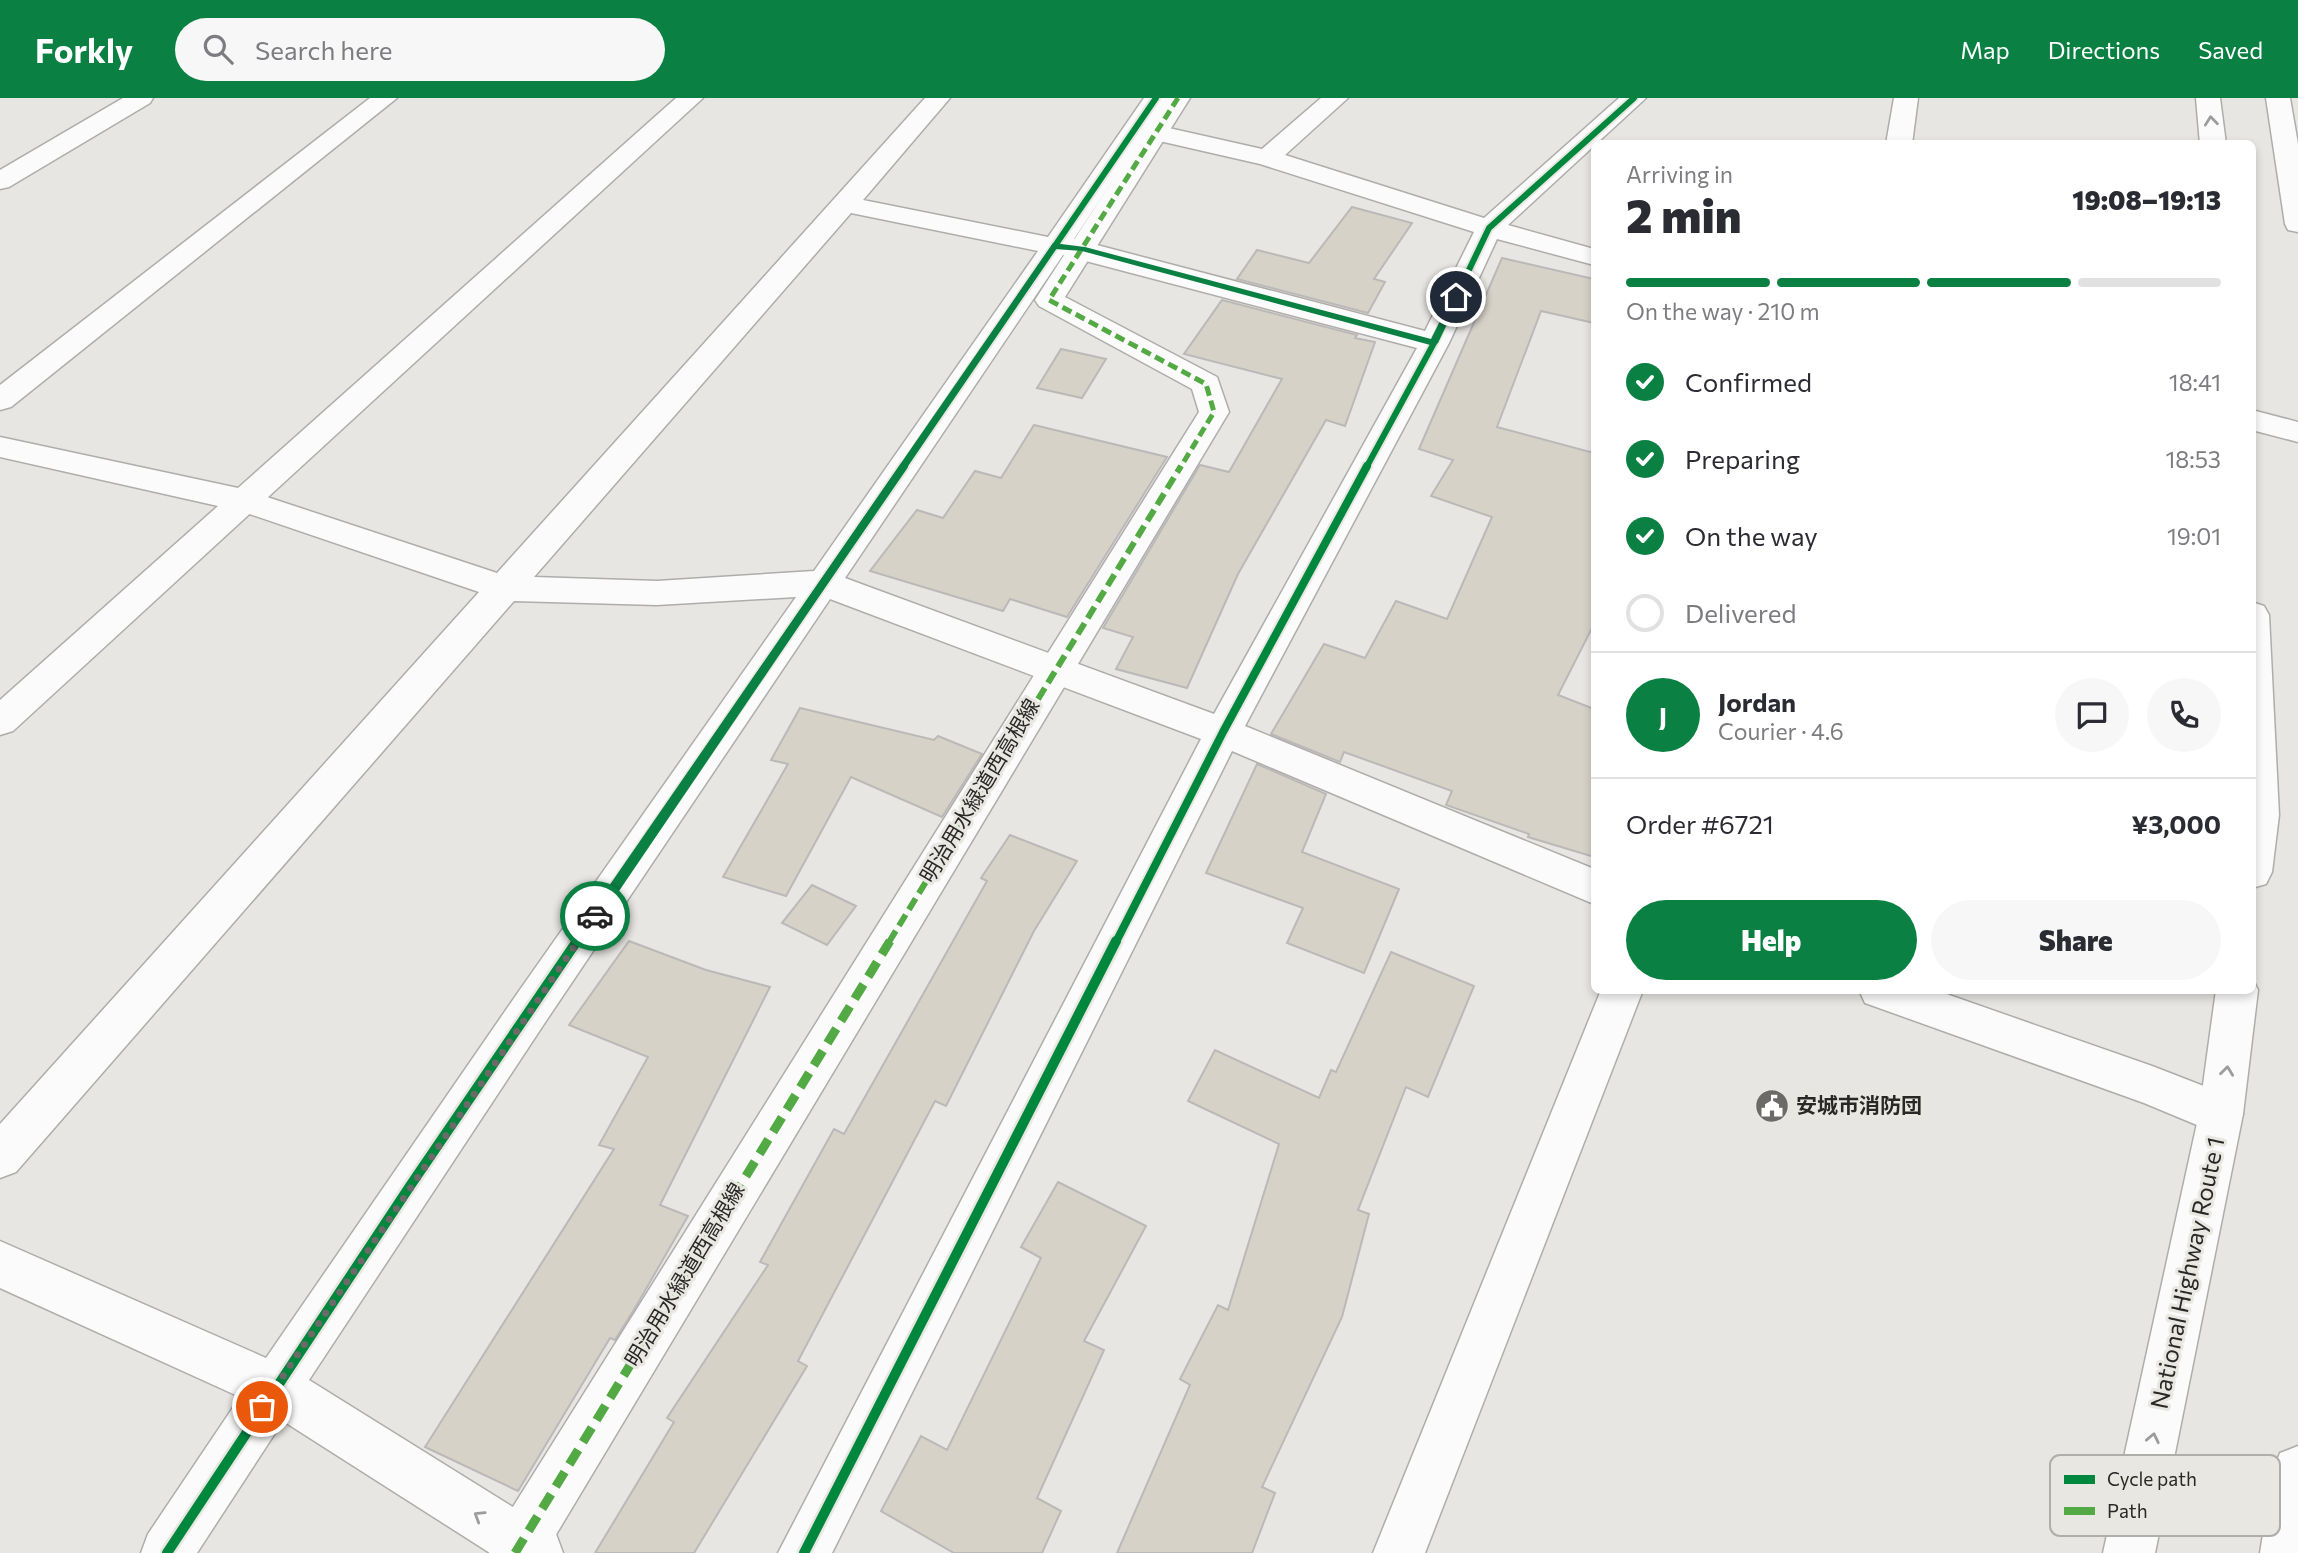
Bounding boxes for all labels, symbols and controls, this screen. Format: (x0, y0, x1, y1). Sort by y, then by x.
search box (175, 18, 665, 81)
text: Forkly (35, 29, 133, 70)
icon: search (199, 30, 237, 68)
text: Search here (255, 34, 393, 65)
text: Map (1960, 35, 2010, 64)
text: Directions (2048, 35, 2160, 64)
text: Saved (2198, 35, 2263, 64)
one-way arrow (2203, 115, 2218, 127)
text: Arriving in (1626, 160, 1733, 188)
text: 19:08–19:13 (2072, 184, 2221, 215)
text: 2 min (1626, 186, 1742, 242)
pin (1426, 267, 1486, 327)
icon: home (1437, 278, 1475, 316)
text: On the way · 210 m (1626, 297, 1820, 325)
icon: check (1626, 363, 1664, 401)
text: Confirmed (1685, 366, 1812, 397)
text: 18:41 (2169, 368, 2221, 396)
icon: check (1626, 440, 1664, 478)
text: Preparing (1685, 443, 1800, 474)
text: 18:53 (2165, 445, 2221, 473)
icon: check (1626, 517, 1664, 555)
text: On the way (1685, 520, 1818, 551)
text: 19:01 (2167, 522, 2221, 550)
text: Delivered (1685, 597, 1796, 628)
button: chat (2055, 678, 2129, 752)
button: phone (2147, 678, 2221, 752)
text: Jordan (1718, 686, 1796, 717)
street label: 明治用水緑道西高根線 (914, 694, 1044, 887)
text: J (1659, 700, 1667, 731)
text: Courier · 4.6 (1718, 717, 1844, 745)
text: Order #6721 (1626, 808, 1774, 839)
text: ¥3,000 (2132, 808, 2221, 839)
courier (560, 881, 630, 951)
icon: car (576, 897, 614, 935)
button: Help (1626, 900, 1917, 980)
button: Share (1931, 900, 2221, 980)
one-way arrow (2219, 1065, 2234, 1077)
public building icon: 安城市消防団 (1753, 1087, 1791, 1125)
place label: 安城市消防団 (1796, 1092, 1922, 1117)
street label: National Highway Route 1 (2144, 1134, 2230, 1411)
street label: 明治用水緑道西高根線 (619, 1178, 749, 1371)
pin (232, 1377, 292, 1437)
icon: bag (243, 1388, 281, 1426)
one-way arrow (2145, 1432, 2160, 1444)
legend (2050, 1455, 2280, 1536)
text: Cycle path (2107, 1467, 2197, 1490)
text: Path (2107, 1499, 2148, 1522)
one-way arrow (474, 1512, 487, 1525)

